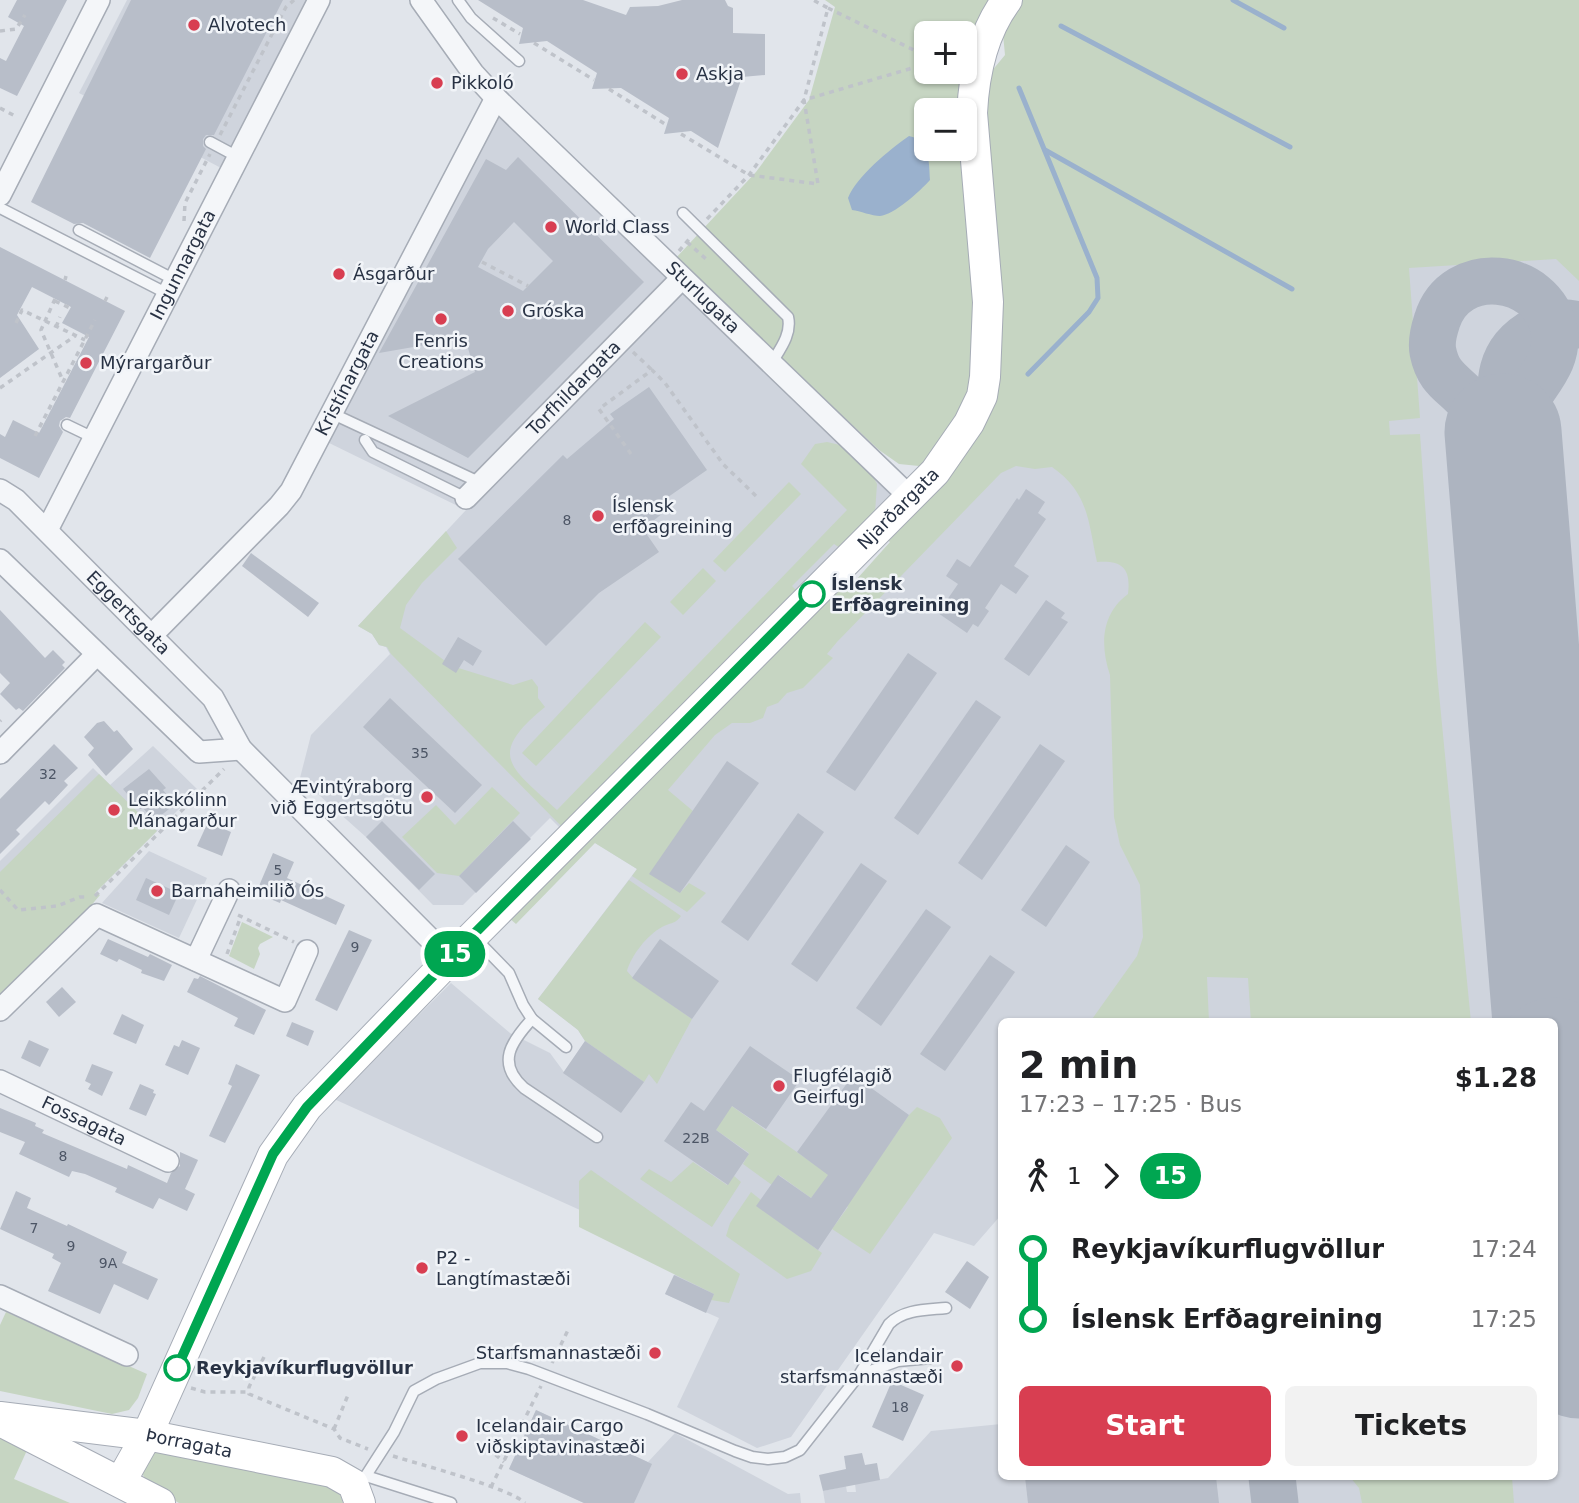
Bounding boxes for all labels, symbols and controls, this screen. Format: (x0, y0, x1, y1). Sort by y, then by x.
place label: Alvotech (208, 14, 286, 35)
marker: Alvotech (186, 17, 202, 33)
map controls (914, 21, 977, 161)
button: + (914, 21, 977, 84)
place label: Askja (696, 63, 744, 84)
marker: Askja (674, 66, 690, 82)
place label: Pikkoló (451, 72, 514, 93)
marker: Pikkoló (429, 75, 445, 91)
button: − (914, 98, 977, 161)
street label: Ingunnargata (146, 206, 220, 323)
place label: World Class (565, 216, 670, 237)
marker: World Class (543, 219, 559, 235)
street label: Sturlugata (662, 257, 745, 337)
place label: Ásgarður (353, 263, 435, 284)
marker: Ásgarður (331, 266, 347, 282)
place label: Gróska (522, 300, 584, 321)
marker: Gróska (500, 303, 516, 319)
marker: Fenris Creations (433, 311, 449, 327)
street label: Kristínargata (311, 327, 383, 439)
place label: Fenris Creations (398, 330, 484, 372)
street label: Torfhildargata (522, 336, 625, 440)
place label: Mýrargarður (100, 352, 212, 373)
marker: Mýrargarður (78, 355, 94, 371)
street label: Njarðargata (853, 463, 943, 554)
place label: Íslensk erfðagreining (612, 495, 733, 537)
marker: Íslensk erfðagreining (590, 508, 606, 524)
house number: 8 (563, 512, 571, 528)
street label: Eggertsgata (82, 566, 175, 659)
place label: Íslensk Erfðagreining (831, 573, 969, 615)
marker: Íslensk Erfðagreining (799, 581, 825, 607)
house number: 35 (411, 745, 429, 761)
house number: 32 (39, 766, 57, 782)
place label: Ævintýraborg við Eggertsgötu (271, 776, 413, 818)
place label: Leikskólinn Mánagarður (128, 789, 237, 831)
marker: Ævintýraborg við Eggertsgötu (419, 789, 435, 805)
marker: Leikskólinn Mánagarður (106, 802, 122, 818)
house number: 5 (274, 862, 282, 878)
place label: Barnaheimilið Ós (171, 880, 324, 901)
marker: Barnaheimilið Ós (149, 883, 165, 899)
line badge: 15 (424, 931, 486, 977)
house number: 9 (351, 939, 359, 955)
text: 15 (438, 940, 472, 968)
text: 2 min (1019, 1043, 1138, 1087)
text: $1.28 (1455, 1063, 1537, 1093)
place label: Flugfélagið Geirfugl (793, 1065, 892, 1107)
marker: Flugfélagið Geirfugl (771, 1078, 787, 1094)
street label: Fossagata (39, 1091, 130, 1150)
text: 17:23 – 17:25 · Bus (1019, 1091, 1242, 1117)
house number: 22B (682, 1130, 710, 1146)
house number: 8 (59, 1148, 67, 1164)
icon: walk (1019, 1157, 1057, 1195)
icon: forward (1092, 1157, 1130, 1195)
text: 15 (1154, 1162, 1187, 1190)
text: 1 (1067, 1163, 1082, 1189)
house number: 7 (30, 1220, 38, 1236)
text: Reykjavíkurflugvöllur (1071, 1234, 1384, 1264)
text: 17:24 (1471, 1236, 1537, 1262)
house number: 9 (67, 1238, 75, 1254)
place label: P2 - Langtímastæði (436, 1247, 571, 1289)
house number: 9A (99, 1255, 118, 1271)
marker: P2 - Langtímastæði (414, 1260, 430, 1276)
text: Íslensk Erfðagreining (1071, 1304, 1383, 1334)
text: 17:25 (1471, 1306, 1537, 1332)
place label: Starfsmannastæði (476, 1342, 641, 1363)
marker: Starfsmannastæði (647, 1345, 663, 1361)
place label: Icelandair starfsmannastæði (780, 1345, 944, 1387)
marker: Reykjavíkurflugvöllur (164, 1355, 190, 1381)
place label: Reykjavíkurflugvöllur (196, 1357, 413, 1378)
marker: Icelandair starfsmannastæði (949, 1358, 965, 1374)
button: Start (1019, 1386, 1271, 1466)
button: Tickets (1285, 1386, 1537, 1466)
house number: 18 (891, 1399, 909, 1415)
place label: Icelandair Cargo viðskiptavinastæði (476, 1415, 645, 1457)
street label: Þorragata (144, 1424, 234, 1462)
marker: Icelandair Cargo viðskiptavinastæði (454, 1428, 470, 1444)

